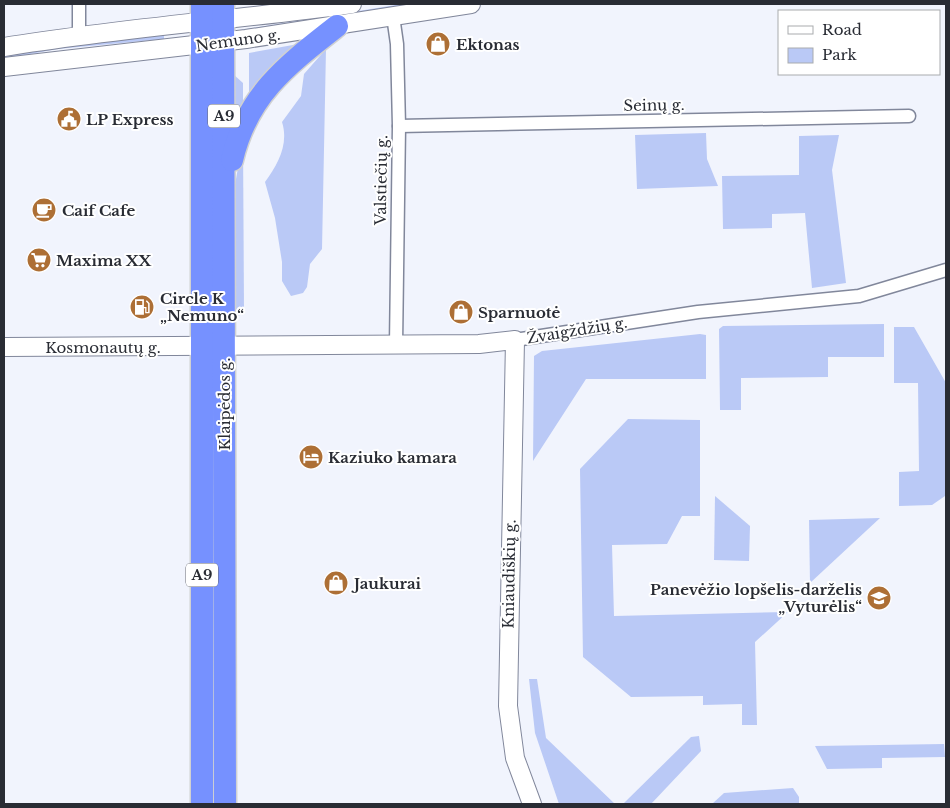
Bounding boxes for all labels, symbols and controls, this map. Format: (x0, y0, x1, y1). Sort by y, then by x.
legend (778, 10, 940, 75)
text: Road (822, 20, 862, 39)
street label: Nemuno g. (194, 25, 282, 55)
shop icon: Ektonas (425, 31, 451, 57)
place label: Ektonas (456, 35, 520, 54)
text: Park (822, 45, 858, 64)
street label: Seinų g. (623, 95, 685, 115)
road number: A9 (208, 104, 240, 128)
public building icon: LP Express (56, 106, 82, 132)
place label: LP Express (86, 110, 173, 129)
street label: Valstiečių g. (371, 135, 391, 226)
cafe icon: Caif Cafe (31, 197, 57, 223)
place label: Caif Cafe (62, 201, 135, 220)
supermarket icon: Maxima XX (26, 247, 52, 273)
place label: Maxima XX (56, 251, 152, 270)
place label: Circle K „Nemuno“ (160, 289, 244, 325)
fuel station icon: Circle K „Nemuno“ (129, 294, 155, 320)
shop icon: Sparnuotė (448, 299, 474, 325)
place label: Sparnuotė (478, 303, 561, 322)
street label: Žvaigždžių g. (525, 313, 629, 347)
street label: Kosmonautų g. (45, 338, 161, 357)
street label: Klaipėdos g. (215, 358, 234, 450)
hotel icon: Kaziuko kamara (298, 444, 324, 470)
place label: Kaziuko kamara (328, 448, 457, 467)
street label: Kniaudiškių g. (499, 519, 519, 629)
road number: A9 (186, 564, 218, 586)
shop icon: Jaukurai (323, 570, 349, 596)
place label: Jaukurai (351, 574, 422, 593)
place label: Panevėžio lopšelis-darželis „Vyturėlis“ (650, 580, 862, 616)
school or university icon: Panevėžio lopšelis-darželis „Vyturėlis“ (866, 585, 892, 611)

